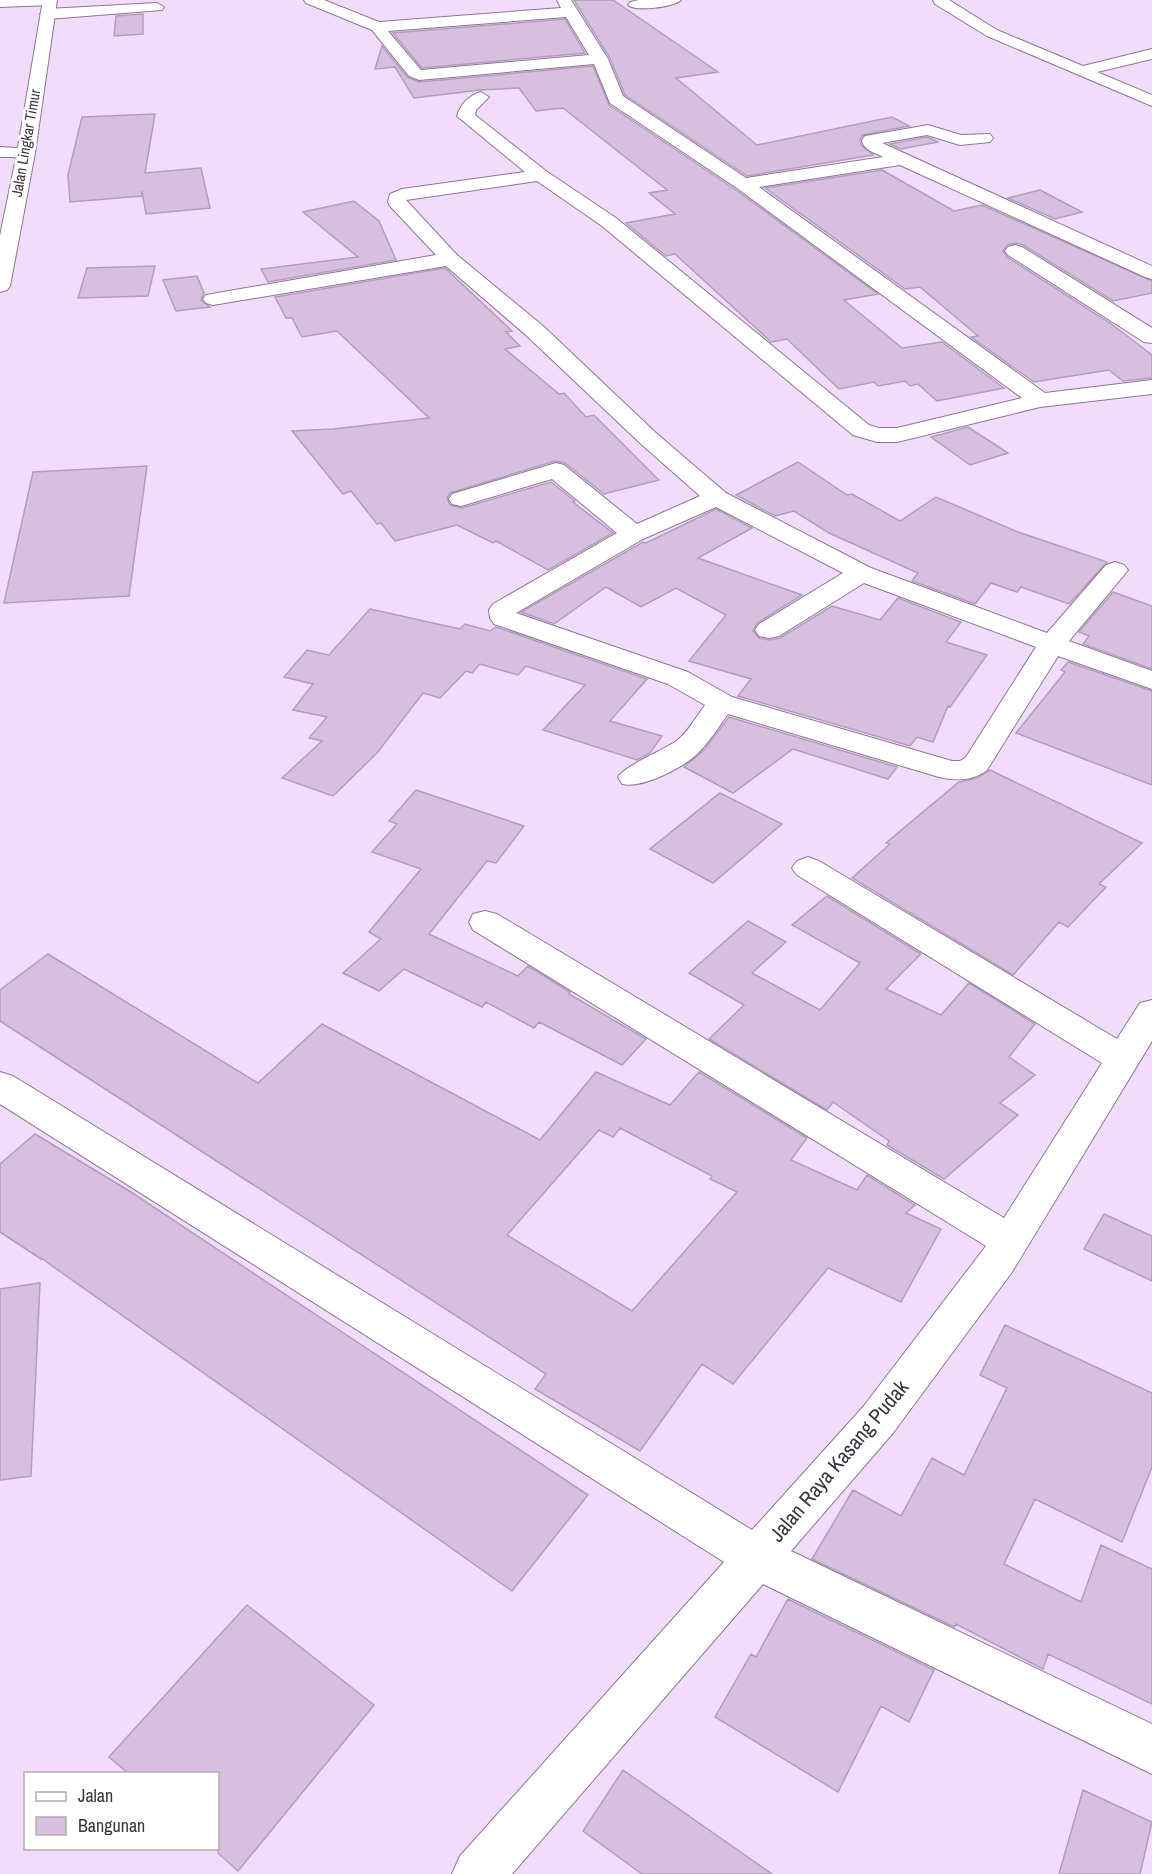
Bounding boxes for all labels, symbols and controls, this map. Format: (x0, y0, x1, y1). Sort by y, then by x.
street label: Jalan Lingkar Timur (6, 87, 45, 198)
street label: Jalan Raya Kasang Pudak (762, 1373, 915, 1548)
legend (24, 1772, 219, 1850)
text: Jalan (78, 1783, 113, 1808)
text: Bangunan (78, 1813, 145, 1838)

